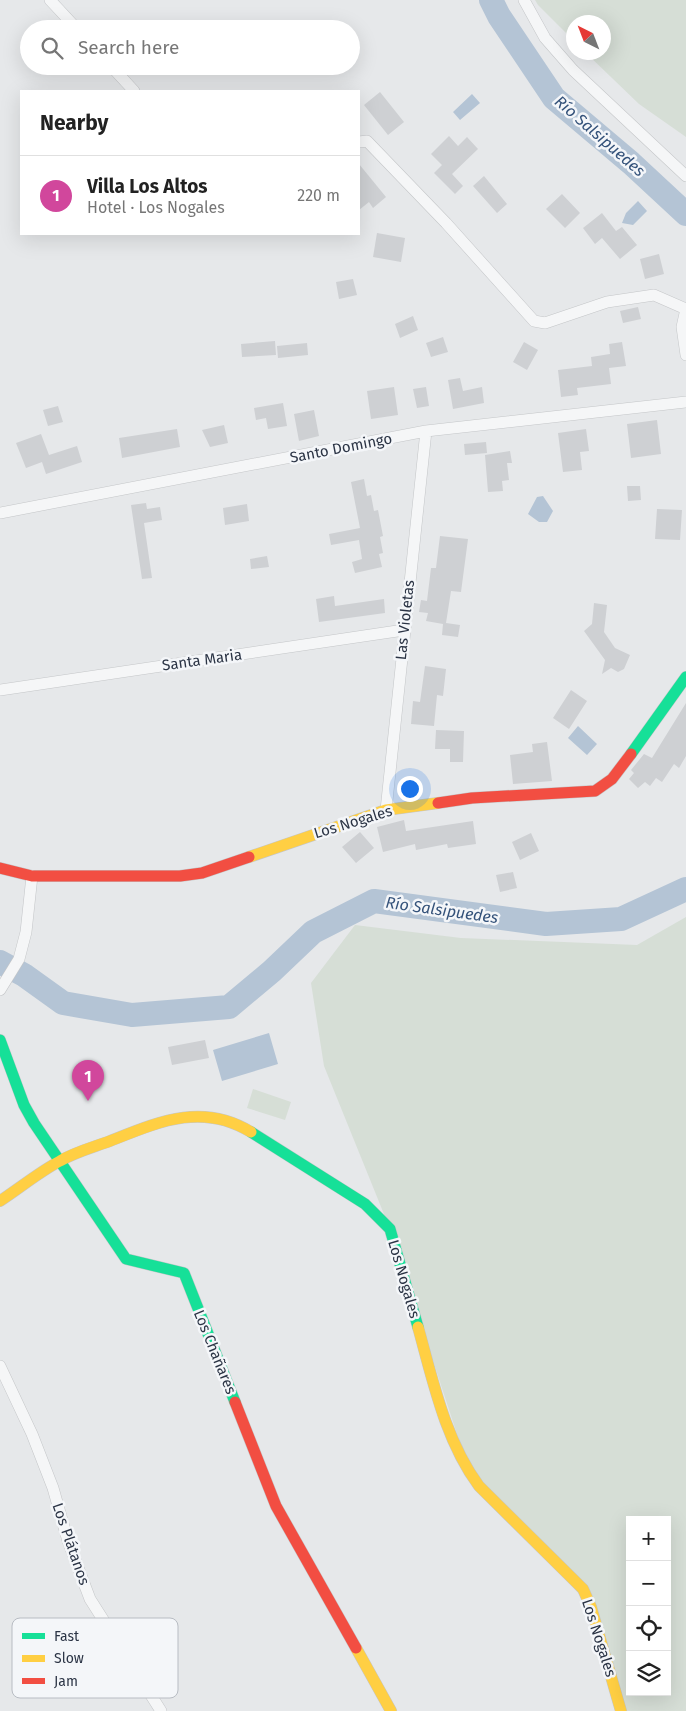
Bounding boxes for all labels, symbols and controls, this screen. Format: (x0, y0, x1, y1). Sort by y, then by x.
north arrow (566, 15, 611, 60)
search box (20, 20, 360, 75)
icon: search (38, 34, 66, 62)
text: Search here (78, 36, 179, 59)
water label: Río Salsipuedes (551, 92, 649, 180)
text: Nearby (40, 110, 108, 136)
text: Villa Los Altos (87, 175, 207, 198)
text: 1 (52, 186, 60, 205)
text: 220 m (297, 186, 340, 205)
text: Hotel · Los Nogales (87, 198, 225, 217)
street label: Santo Domingo (288, 429, 394, 467)
street label: Las Violetas (392, 579, 418, 661)
street label: Santa Maria (161, 645, 243, 675)
your location (397, 776, 423, 802)
street label: Los Nogales (312, 802, 394, 842)
water label: Río Salsipuedes (385, 893, 499, 927)
pin: 1 (72, 1060, 104, 1101)
street label: Los Nogales (384, 1238, 424, 1320)
street label: Los Chañares (190, 1307, 240, 1397)
street label: Los Plátanos (49, 1500, 93, 1588)
map controls (626, 1516, 671, 1696)
button: + (626, 1516, 671, 1561)
button: − (626, 1561, 671, 1606)
street label: Los Nogales (578, 1597, 620, 1679)
button: locate (626, 1606, 671, 1651)
legend (12, 1618, 178, 1698)
text: Fast (54, 1628, 80, 1645)
text: Slow (54, 1650, 84, 1667)
button: layers (626, 1651, 671, 1696)
text: Jam (54, 1673, 78, 1690)

